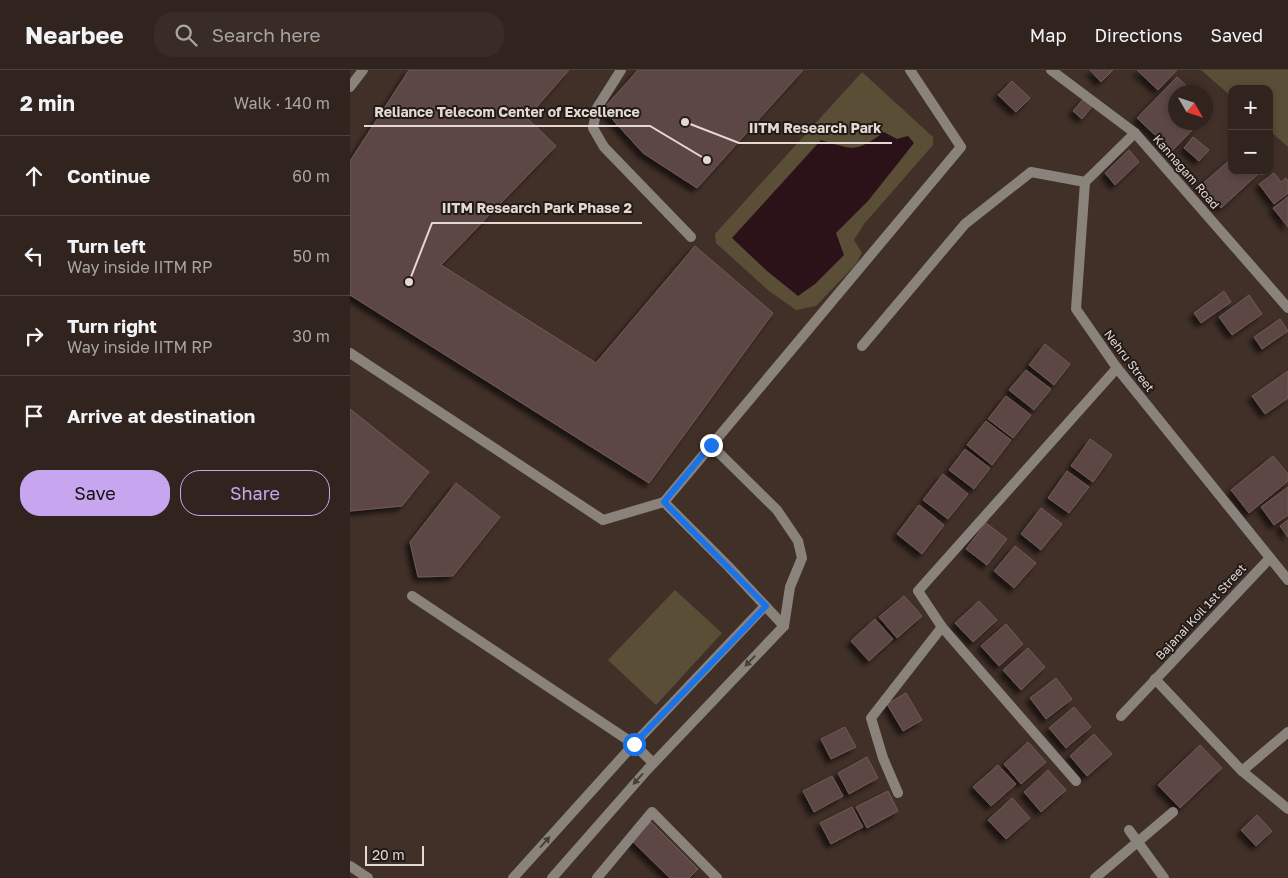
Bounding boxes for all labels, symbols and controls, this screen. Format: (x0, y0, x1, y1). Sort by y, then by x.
search box (154, 12, 504, 57)
text: Nearbee (25, 20, 124, 49)
icon: search (172, 21, 200, 49)
text: Search here (212, 23, 321, 46)
text: Map (1030, 24, 1066, 46)
text: Directions (1094, 24, 1182, 46)
text: Saved (1210, 24, 1263, 46)
north arrow (1168, 85, 1213, 130)
map controls (1228, 85, 1273, 175)
button: + (1228, 85, 1273, 130)
text: 2 min (20, 90, 75, 116)
text: Walk · 140 m (234, 93, 330, 113)
callout: Reliance Telecom Center of Excellence (364, 97, 650, 126)
text: Reliance Telecom Center of Excellence (374, 103, 640, 120)
callout: IITM Research Park (739, 114, 892, 143)
text: IITM Research Park (749, 119, 881, 136)
button: − (1228, 130, 1273, 175)
street label: Kannagam Road (1150, 131, 1223, 212)
icon: ahead (20, 162, 48, 190)
text: Continue (67, 164, 150, 187)
text: 60 m (292, 166, 330, 186)
callout: IITM Research Park Phase 2 (432, 194, 642, 223)
text: IITM Research Park Phase 2 (442, 199, 633, 216)
text: Turn left (67, 234, 146, 257)
icon: left (20, 242, 48, 270)
text: 50 m (293, 246, 330, 266)
text: Way inside IITM RP (67, 257, 213, 277)
text: Turn right (67, 314, 157, 337)
icon: right (20, 322, 48, 350)
text: 30 m (293, 326, 330, 346)
street label: Nehru Street (1101, 327, 1158, 395)
text: Way inside IITM RP (67, 337, 213, 357)
icon: arrive (20, 402, 48, 430)
text: Arrive at destination (67, 404, 255, 427)
route end (700, 434, 723, 457)
button: Save (20, 470, 170, 516)
button: Share (180, 470, 330, 516)
street label: Bajanai Koil 1st Street (1152, 560, 1249, 663)
one-way arrow (744, 655, 756, 667)
route start (623, 733, 646, 756)
one-way arrow (633, 773, 644, 786)
one-way arrow (540, 835, 551, 848)
scale bar (365, 843, 424, 866)
text: 20 m (372, 846, 405, 863)

